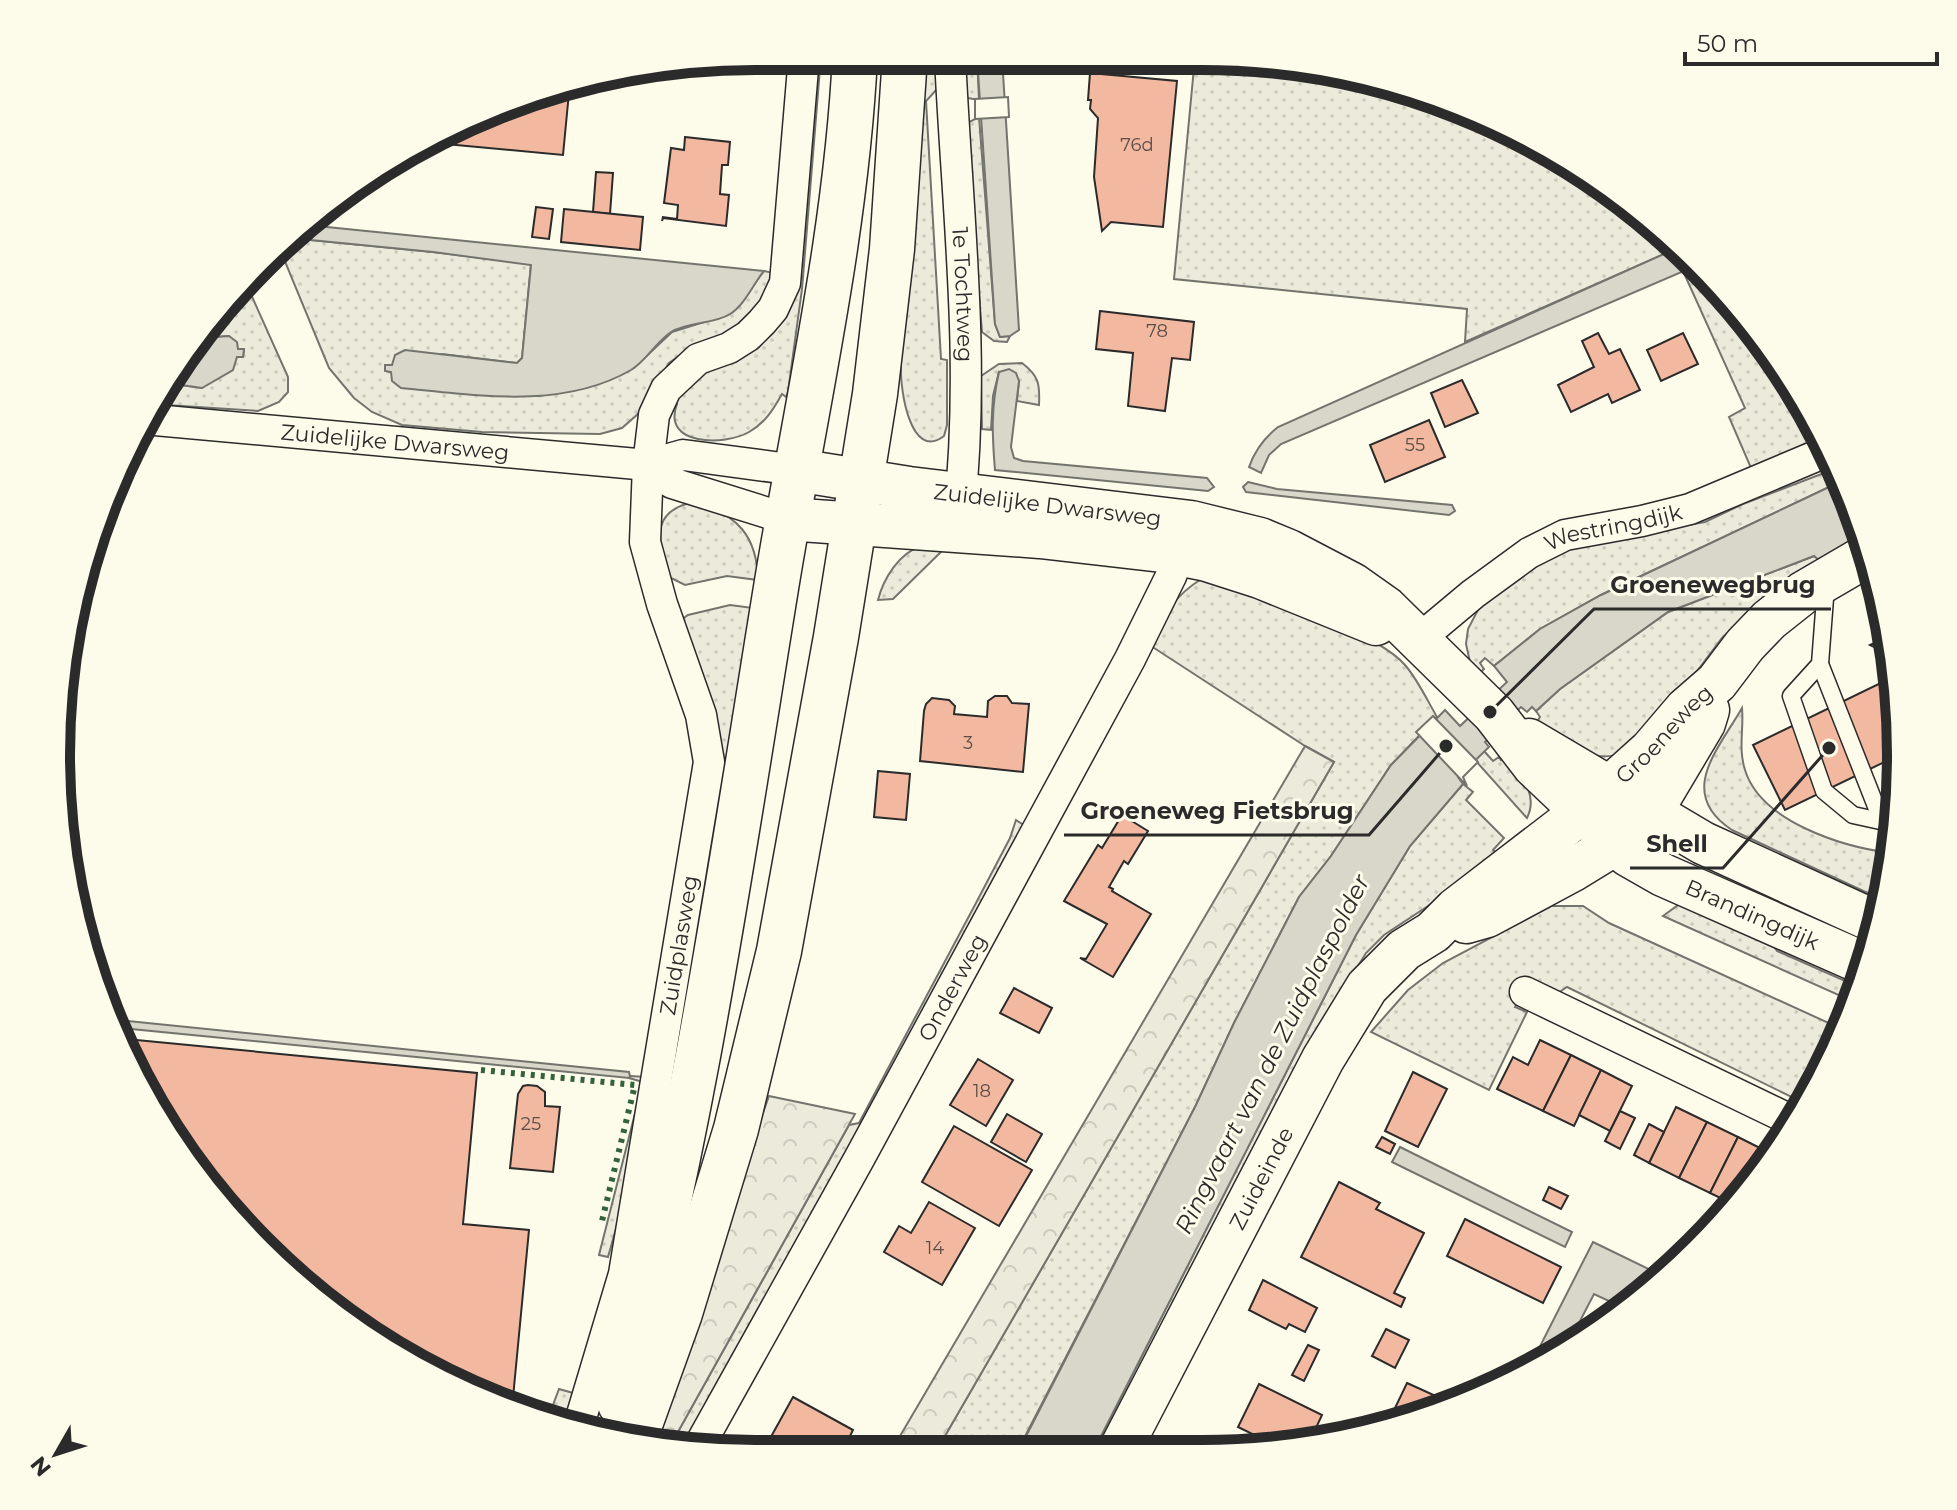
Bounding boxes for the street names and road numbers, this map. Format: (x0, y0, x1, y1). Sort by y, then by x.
street label: 1e Tochtweg (947, 226, 979, 362)
street label: Zuidelijke Dwarsweg (279, 418, 510, 466)
street label: Zuidelijke Dwarsweg (932, 478, 1163, 532)
street label: Westringdijk (1540, 498, 1686, 557)
street label: Groeneweg (1610, 679, 1718, 789)
street label: Zuidplasweg (654, 873, 703, 1017)
street label: Brandingdijk (1681, 873, 1824, 956)
street label: Onderweg (912, 929, 992, 1046)
street label: Zuideinde (1223, 1122, 1299, 1234)

